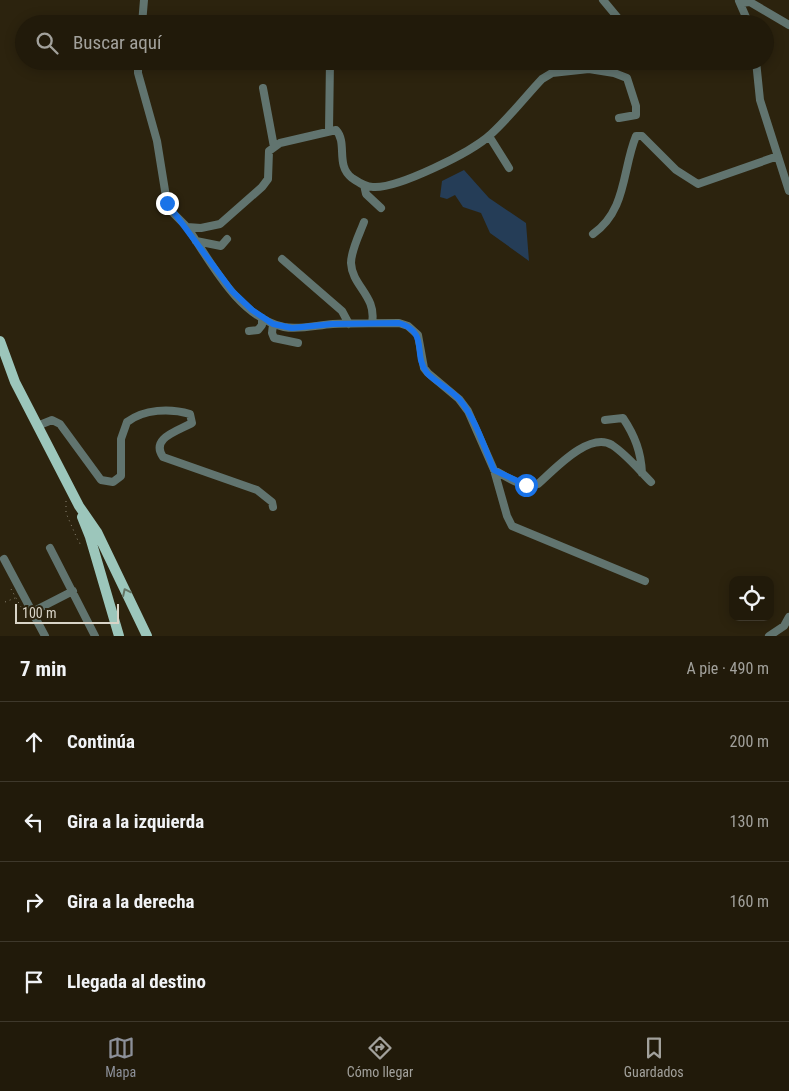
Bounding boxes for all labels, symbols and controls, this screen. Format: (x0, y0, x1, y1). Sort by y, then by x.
search box (15, 15, 774, 70)
icon: search (33, 29, 61, 57)
text: Buscar aquí (73, 31, 162, 54)
route end (156, 192, 179, 215)
route start (515, 474, 538, 497)
map controls (729, 576, 774, 621)
button: locate (729, 576, 774, 621)
one-way arrow (122, 588, 132, 597)
scale bar (15, 601, 119, 624)
text: 100 m (22, 605, 57, 621)
text: 7 min (20, 657, 67, 681)
text: A pie · 490 m (686, 659, 769, 678)
icon: ahead (20, 728, 48, 756)
text: Continúa (67, 730, 135, 753)
text: 200 m (730, 732, 769, 751)
icon: left (20, 808, 48, 836)
text: Gira a la izquierda (67, 810, 204, 833)
text: 130 m (730, 812, 769, 831)
icon: right (20, 888, 48, 916)
text: Gira a la derecha (67, 890, 194, 913)
text: 160 m (730, 892, 769, 911)
icon: arrive (20, 968, 48, 996)
text: Llegada al destino (67, 970, 206, 993)
tab: Mapa (105, 1034, 136, 1080)
tab: Cómo llegar (347, 1034, 413, 1080)
tab: Guardados (624, 1034, 684, 1080)

